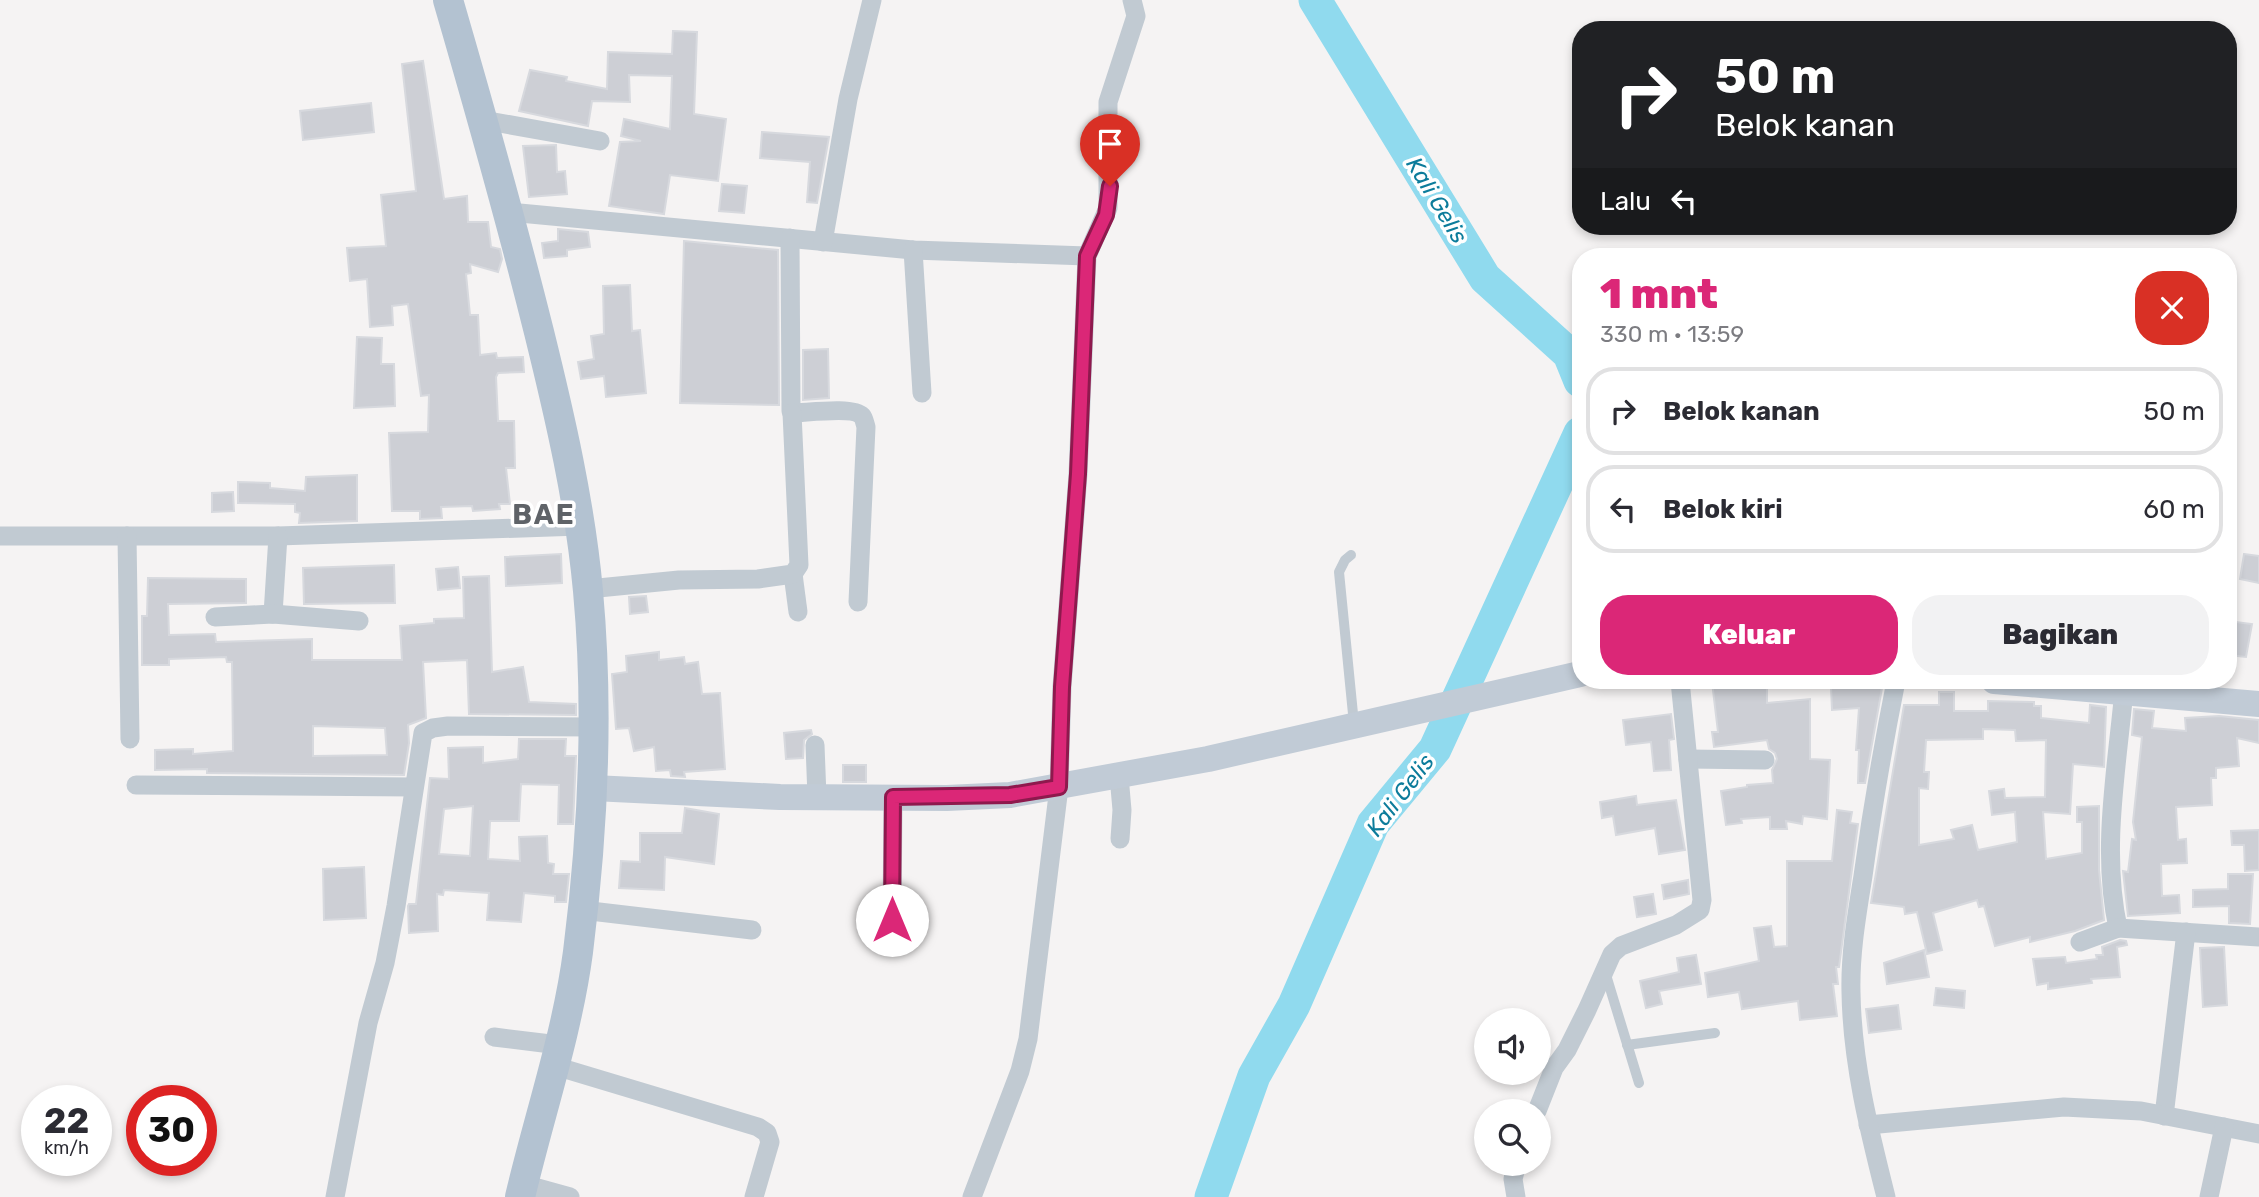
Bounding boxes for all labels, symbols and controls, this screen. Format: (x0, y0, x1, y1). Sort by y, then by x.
text: 50 m (1715, 47, 1835, 105)
icon: right (1600, 49, 1691, 140)
text: Belok kanan (1715, 106, 1895, 144)
pin (1080, 114, 1140, 186)
icon: arrive (1091, 125, 1129, 163)
water label: Kali Gelis (1400, 152, 1474, 248)
icon: left (1665, 182, 1703, 220)
text: Lalu (1600, 186, 1651, 217)
text: 1 mnt (1600, 269, 1718, 319)
button: close (2135, 271, 2209, 345)
text: 330 m · 13:59 (1600, 320, 1744, 348)
icon: right (1604, 392, 1642, 430)
text: Belok kanan (1663, 396, 1820, 427)
text: 50 m (2144, 396, 2205, 427)
icon: left (1604, 490, 1642, 528)
text: Belok kiri (1663, 494, 1783, 525)
text: 60 m (2143, 494, 2205, 525)
district label: BAE (512, 498, 576, 531)
button: Keluar (1600, 595, 1898, 675)
button: Bagikan (1912, 595, 2209, 675)
water label: Kali Gelis (1360, 748, 1440, 842)
position arrow (855, 883, 929, 957)
map controls (1474, 1008, 1551, 1176)
button: sound (1474, 1008, 1551, 1085)
speed limit sign: 30 (126, 1085, 217, 1176)
button: search (1474, 1099, 1551, 1176)
text: 22 (44, 1100, 89, 1142)
text: km/h (44, 1137, 89, 1159)

